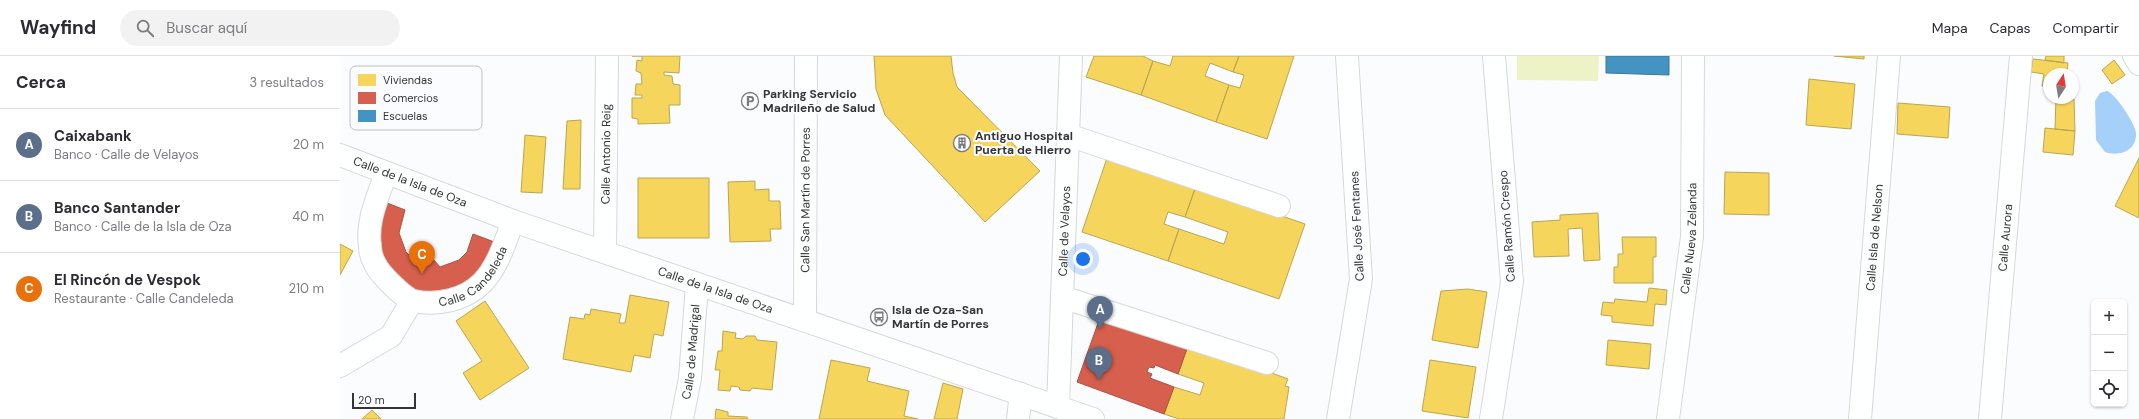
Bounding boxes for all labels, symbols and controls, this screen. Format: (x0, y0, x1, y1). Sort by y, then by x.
search box (120, 10, 400, 46)
text: Wayfind (20, 15, 96, 40)
icon: search (134, 17, 156, 39)
text: Buscar aquí (166, 18, 247, 38)
text: Mapa (1932, 19, 1968, 37)
text: Capas (1990, 19, 2031, 37)
text: Compartir (2053, 19, 2119, 37)
legend (350, 66, 482, 130)
north arrow (2043, 68, 2079, 104)
text: Cerca (16, 71, 66, 93)
text: Viviendas (383, 73, 432, 87)
text: 3 resultados (249, 74, 324, 91)
place label: Parking Servicio Madrileño de Salud (763, 86, 875, 116)
text: Comercios (383, 91, 438, 105)
parking icon: Parking Servicio Madrileño de Salud (740, 91, 760, 111)
street label: Calle Antonio Reig (597, 103, 615, 204)
text: Escuelas (383, 109, 428, 123)
text: Caixabank (54, 126, 132, 146)
street label: Calle San Martín de Porres (797, 127, 814, 273)
place label: Antiguo Hospital Puerta de Hierro (975, 128, 1073, 158)
building icon: Antiguo Hospital Puerta de Hierro (952, 133, 972, 153)
text: A (24, 136, 34, 153)
text: 20 m (293, 136, 324, 153)
text: Banco · Calle de Velayos (54, 146, 199, 163)
street label: Calle de la Isla de Oza (351, 153, 469, 211)
street label: Calle José Fentanes (1346, 170, 1368, 282)
street label: Calle Ramón Crespo (1495, 170, 1519, 282)
street label: Calle Nueva Zelanda (1677, 183, 1700, 295)
street label: Calle Isla de Nelson (1862, 183, 1887, 292)
street label: Calle de Velayos (1055, 186, 1074, 277)
text: Banco Santander (54, 198, 180, 218)
street label: Calle Aurora (1995, 203, 2016, 272)
text: B (25, 208, 33, 225)
text: 40 m (292, 208, 324, 225)
text: Banco · Calle de la Isla de Oza (54, 218, 232, 235)
pin: C (409, 241, 435, 274)
street label: Calle Candeleda (438, 244, 511, 310)
your location (1073, 249, 1093, 269)
street label: Calle de la Isla de Oza (656, 263, 775, 317)
text: El Rincón de Vespok (54, 270, 201, 290)
text: C (24, 280, 34, 297)
text: 210 m (289, 280, 324, 297)
text: Restaurante · Calle Candeleda (54, 290, 234, 307)
pin: A (1087, 296, 1113, 329)
map controls (2091, 299, 2127, 407)
button: + (2091, 299, 2127, 335)
place label: Isla de Oza-San Martín de Porres (892, 302, 989, 332)
street label: Calle de Madrigal (678, 304, 704, 401)
bus stop icon: Isla de Oza-San Martín de Porres (869, 307, 889, 327)
button: − (2091, 335, 2127, 371)
pin: B (1086, 347, 1112, 380)
button: locate (2091, 371, 2127, 407)
scale bar (352, 391, 416, 410)
text: 20 m (358, 393, 384, 407)

